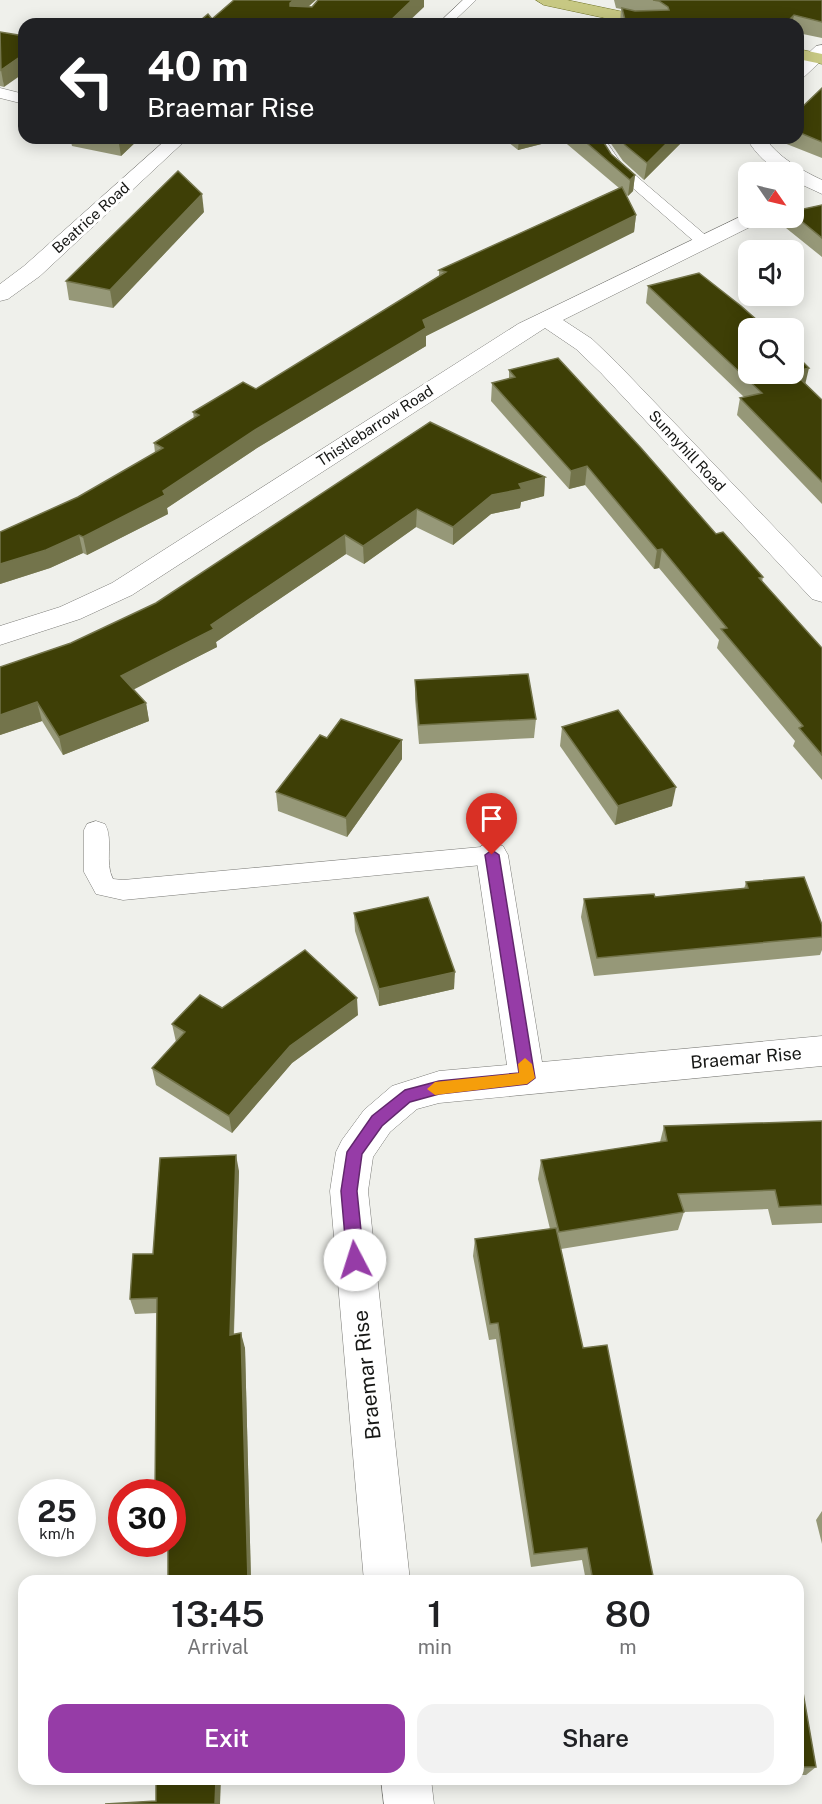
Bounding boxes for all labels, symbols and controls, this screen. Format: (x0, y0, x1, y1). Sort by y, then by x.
text: 40 m (147, 41, 249, 90)
icon: left (48, 42, 126, 120)
text: Braemar Rise (147, 91, 314, 123)
north arrow (738, 162, 804, 228)
map controls (738, 162, 804, 384)
street label: Beatrice Road (49, 179, 133, 257)
button: sound (738, 240, 804, 306)
button: search (738, 318, 804, 384)
street label: Thistlebarrow Road (313, 382, 436, 470)
street label: Sunnyhill Road (646, 407, 729, 495)
pin (466, 793, 517, 855)
icon: arrive (475, 802, 508, 835)
street label: Braemar Rise (689, 1042, 802, 1073)
position arrow (323, 1228, 387, 1292)
street label: Braemar Rise (347, 1309, 386, 1441)
speed limit sign: 30 (108, 1479, 186, 1557)
text: 25 (37, 1493, 77, 1529)
text: km/h (39, 1525, 75, 1542)
text: 13:45 (171, 1593, 265, 1635)
text: 1 (427, 1593, 442, 1635)
text: 80 (605, 1593, 651, 1635)
text: Arrival (187, 1635, 249, 1659)
text: min (418, 1635, 452, 1659)
text: m (619, 1635, 636, 1659)
button: Exit (48, 1704, 405, 1773)
button: Share (417, 1704, 774, 1773)

